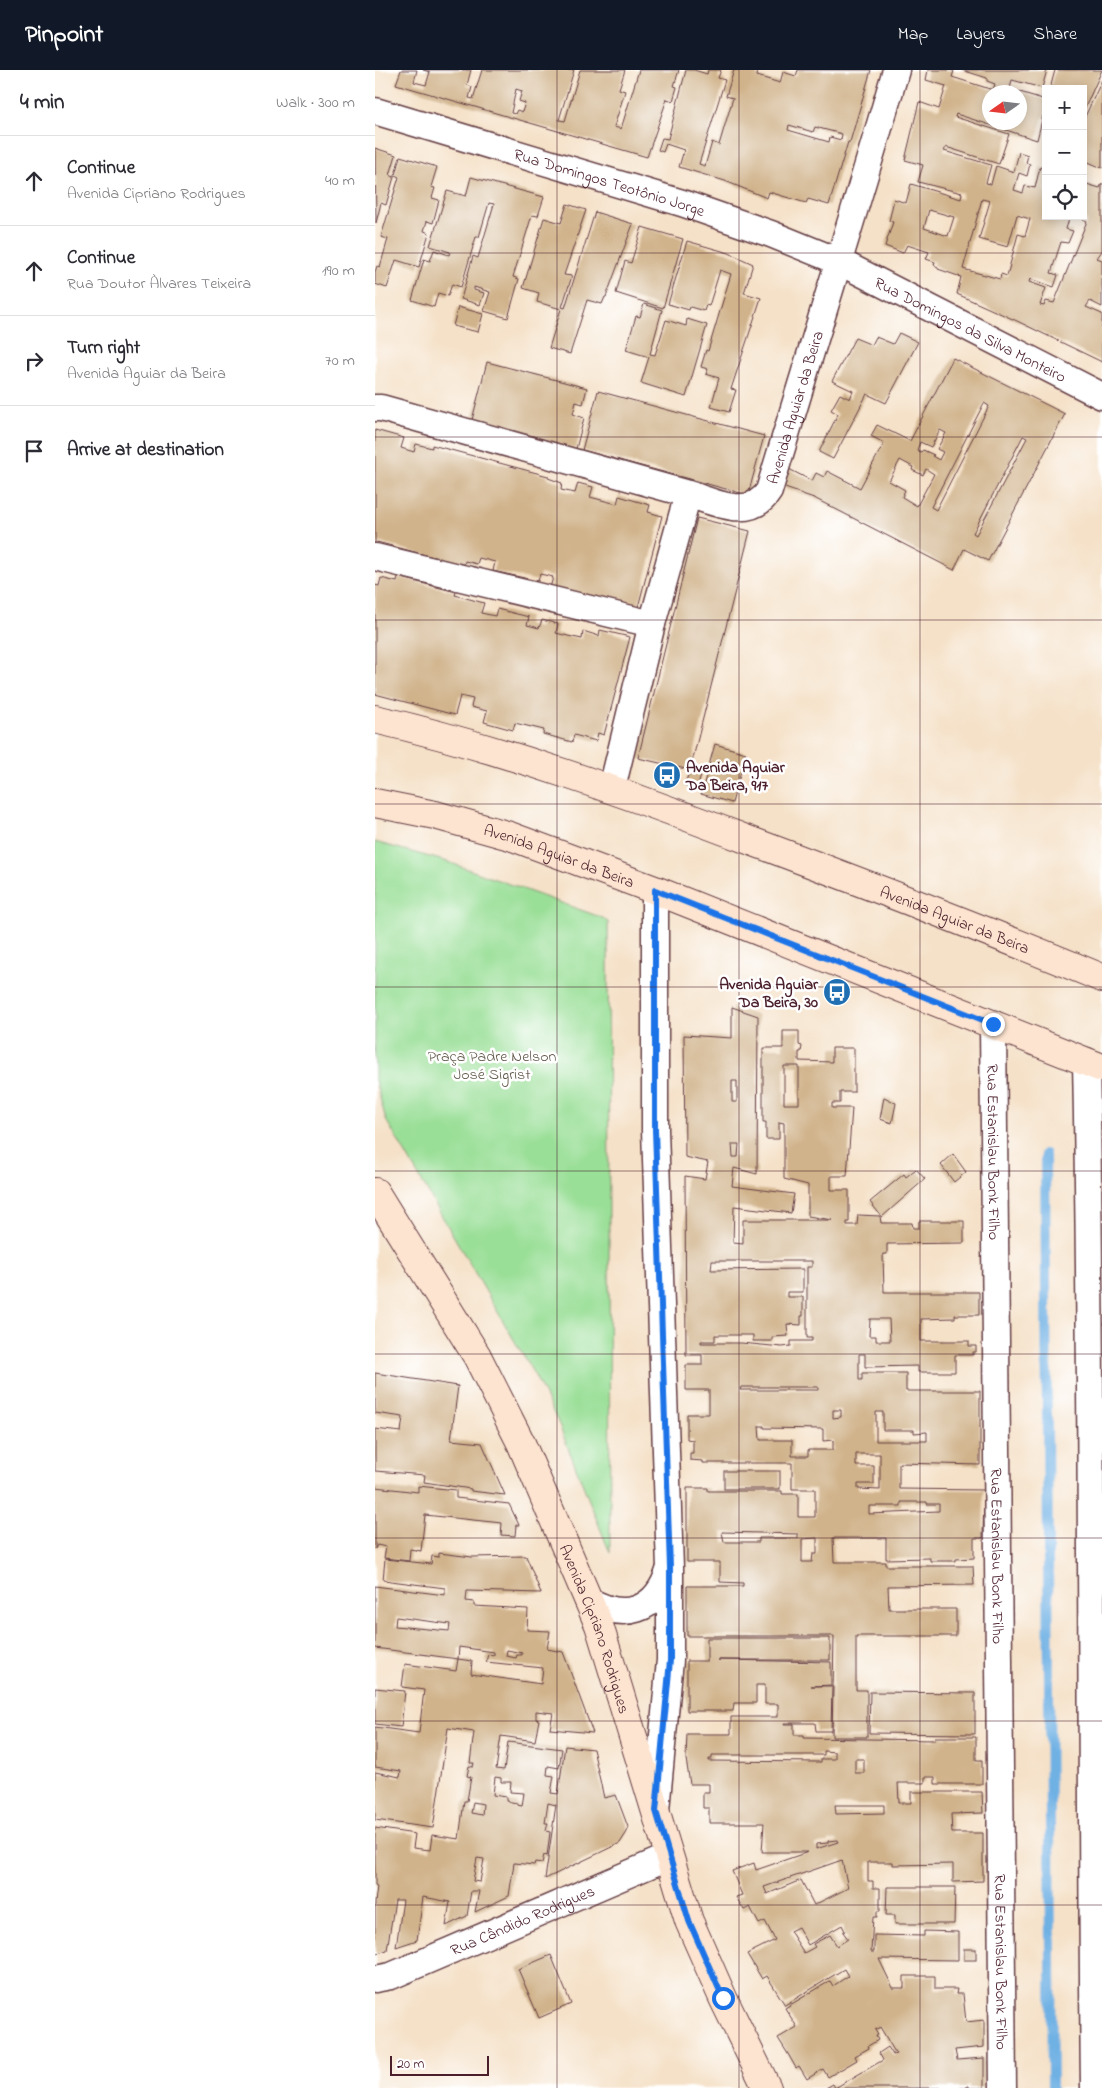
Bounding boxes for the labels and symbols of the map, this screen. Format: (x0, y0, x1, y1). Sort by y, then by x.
north arrow (982, 85, 1027, 130)
street label: Rua Domingos Teotônio Jorge (511, 143, 709, 224)
street label: Rua Domingos da Silva Monteiro (870, 272, 1070, 390)
street label: Avenida Aguiar da Beira (762, 328, 831, 487)
place label: Avenida Aguiar Da Beira, 917 (685, 756, 786, 798)
bus stop icon: Avenida Aguiar Da Beira, 917 (652, 760, 682, 790)
street label: Avenida Aguiar da Beira (481, 819, 638, 895)
street label: Avenida Aguiar da Beira (876, 881, 1033, 961)
place label: Avenida Aguiar Da Beira, 30 (719, 973, 819, 1015)
bus stop icon: Avenida Aguiar Da Beira, 30 (822, 977, 852, 1007)
route end (982, 1013, 1005, 1036)
park label: Praça Padre Nelson José Sigrist (428, 1045, 556, 1087)
street label: Rua Estanislau Bonk Filho (979, 1064, 1005, 1240)
street label: Rua Estanislau Bonk Filho (983, 1468, 1009, 1644)
street label: Avenida Cipriano Rodrigues (552, 1541, 635, 1717)
street label: Rua Estanislau Bonk Filho (987, 1874, 1013, 2050)
street label: Rua Cândido Rodrigues (447, 1880, 599, 1963)
route start (712, 1987, 735, 2010)
scale bar (390, 2053, 489, 2076)

